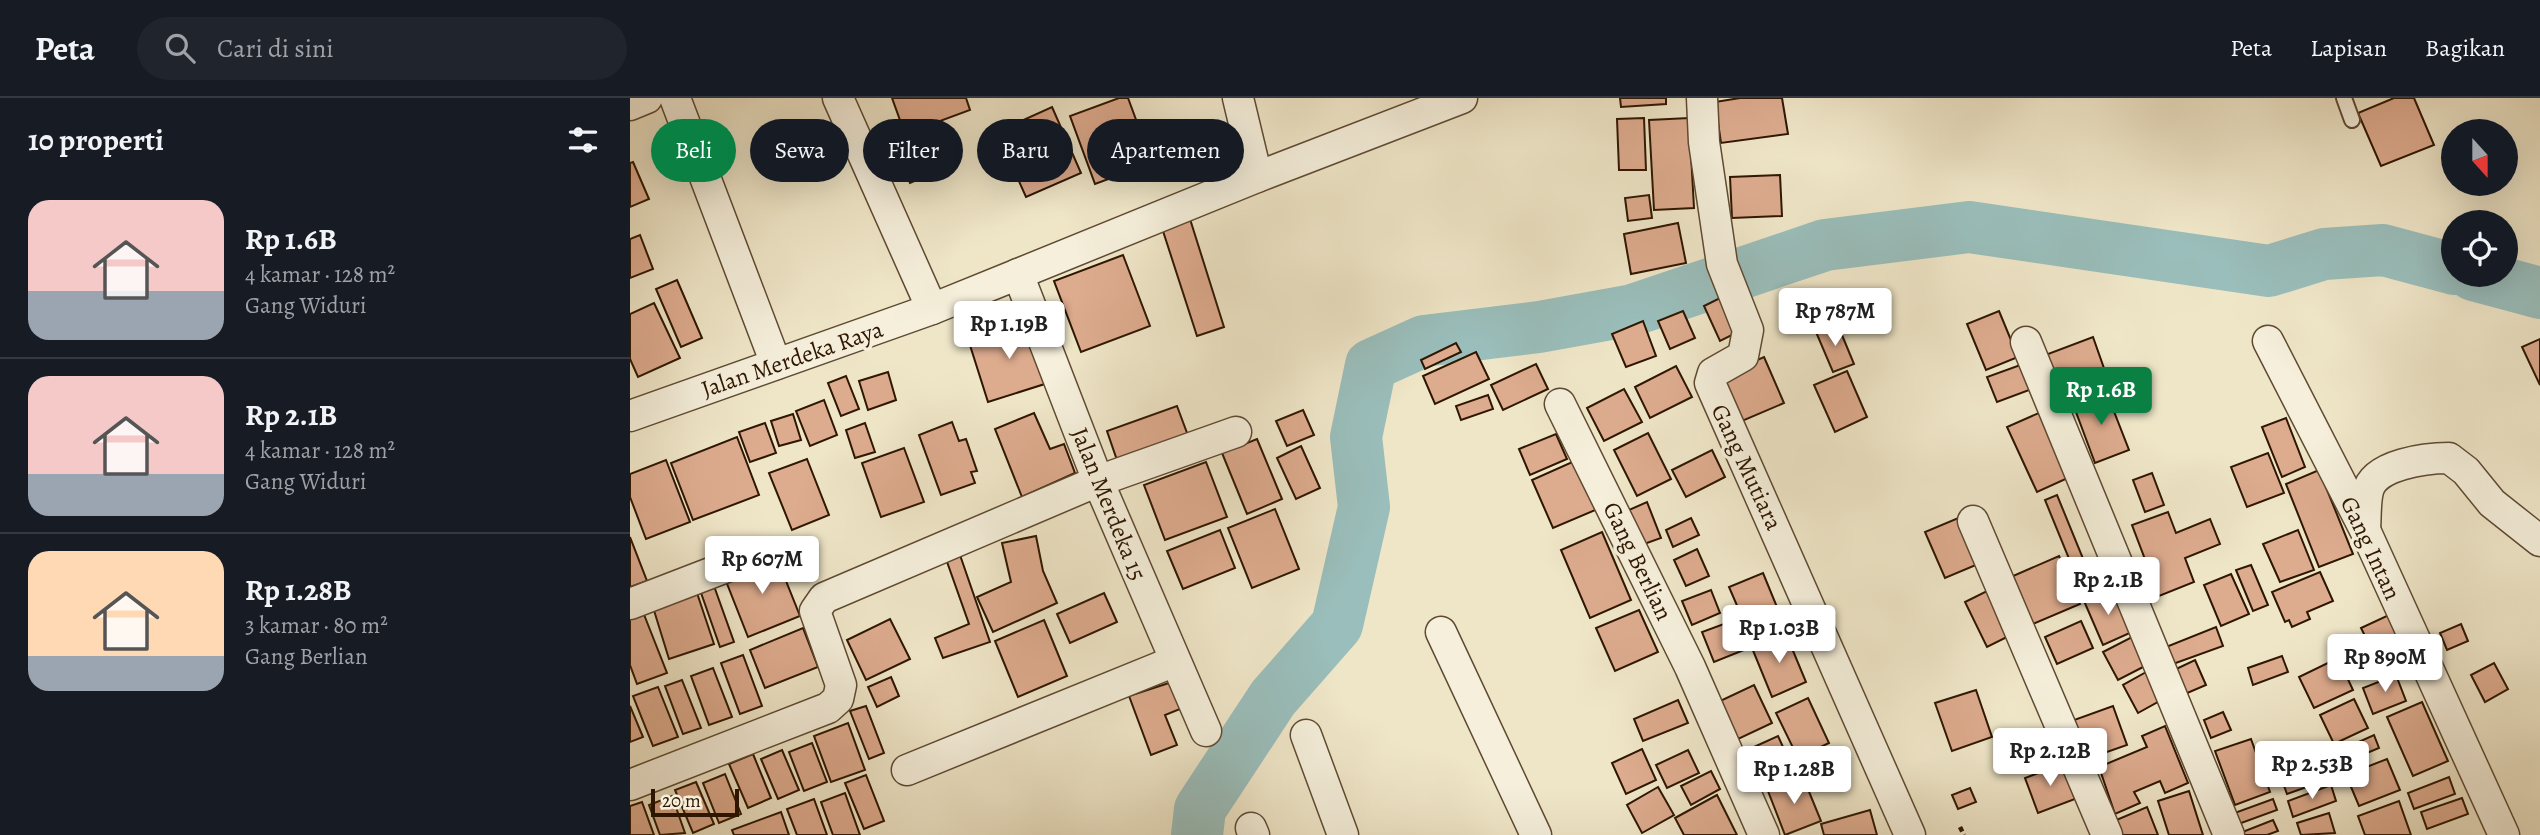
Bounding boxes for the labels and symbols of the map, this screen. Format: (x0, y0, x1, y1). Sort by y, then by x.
north arrow (2441, 119, 2518, 196)
pin: Rp 787M (1770, 288, 1900, 348)
pin: Rp 1.19B (937, 302, 1081, 361)
street label: Jalan Merdeka Raya (697, 313, 888, 405)
pin: Rp 1.6B (2036, 368, 2166, 427)
street label: Gang Mutiara (1704, 399, 1791, 536)
street label: Jalan Merdeka 15 (1064, 423, 1154, 585)
street label: Gang Intan (2333, 491, 2409, 605)
street label: Gang Berlian (1596, 497, 1680, 625)
pin: Rp 607M (697, 536, 827, 596)
pin: Rp 2.1B (2043, 558, 2173, 617)
pin: Rp 1.03B (1707, 606, 1851, 665)
pin: Rp 890M (2320, 634, 2450, 694)
pin: Rp 2.12B (1978, 728, 2122, 788)
pin: Rp 2.53B (2240, 742, 2384, 801)
pin: Rp 1.28B (1722, 746, 1866, 806)
scale bar (651, 786, 738, 818)

